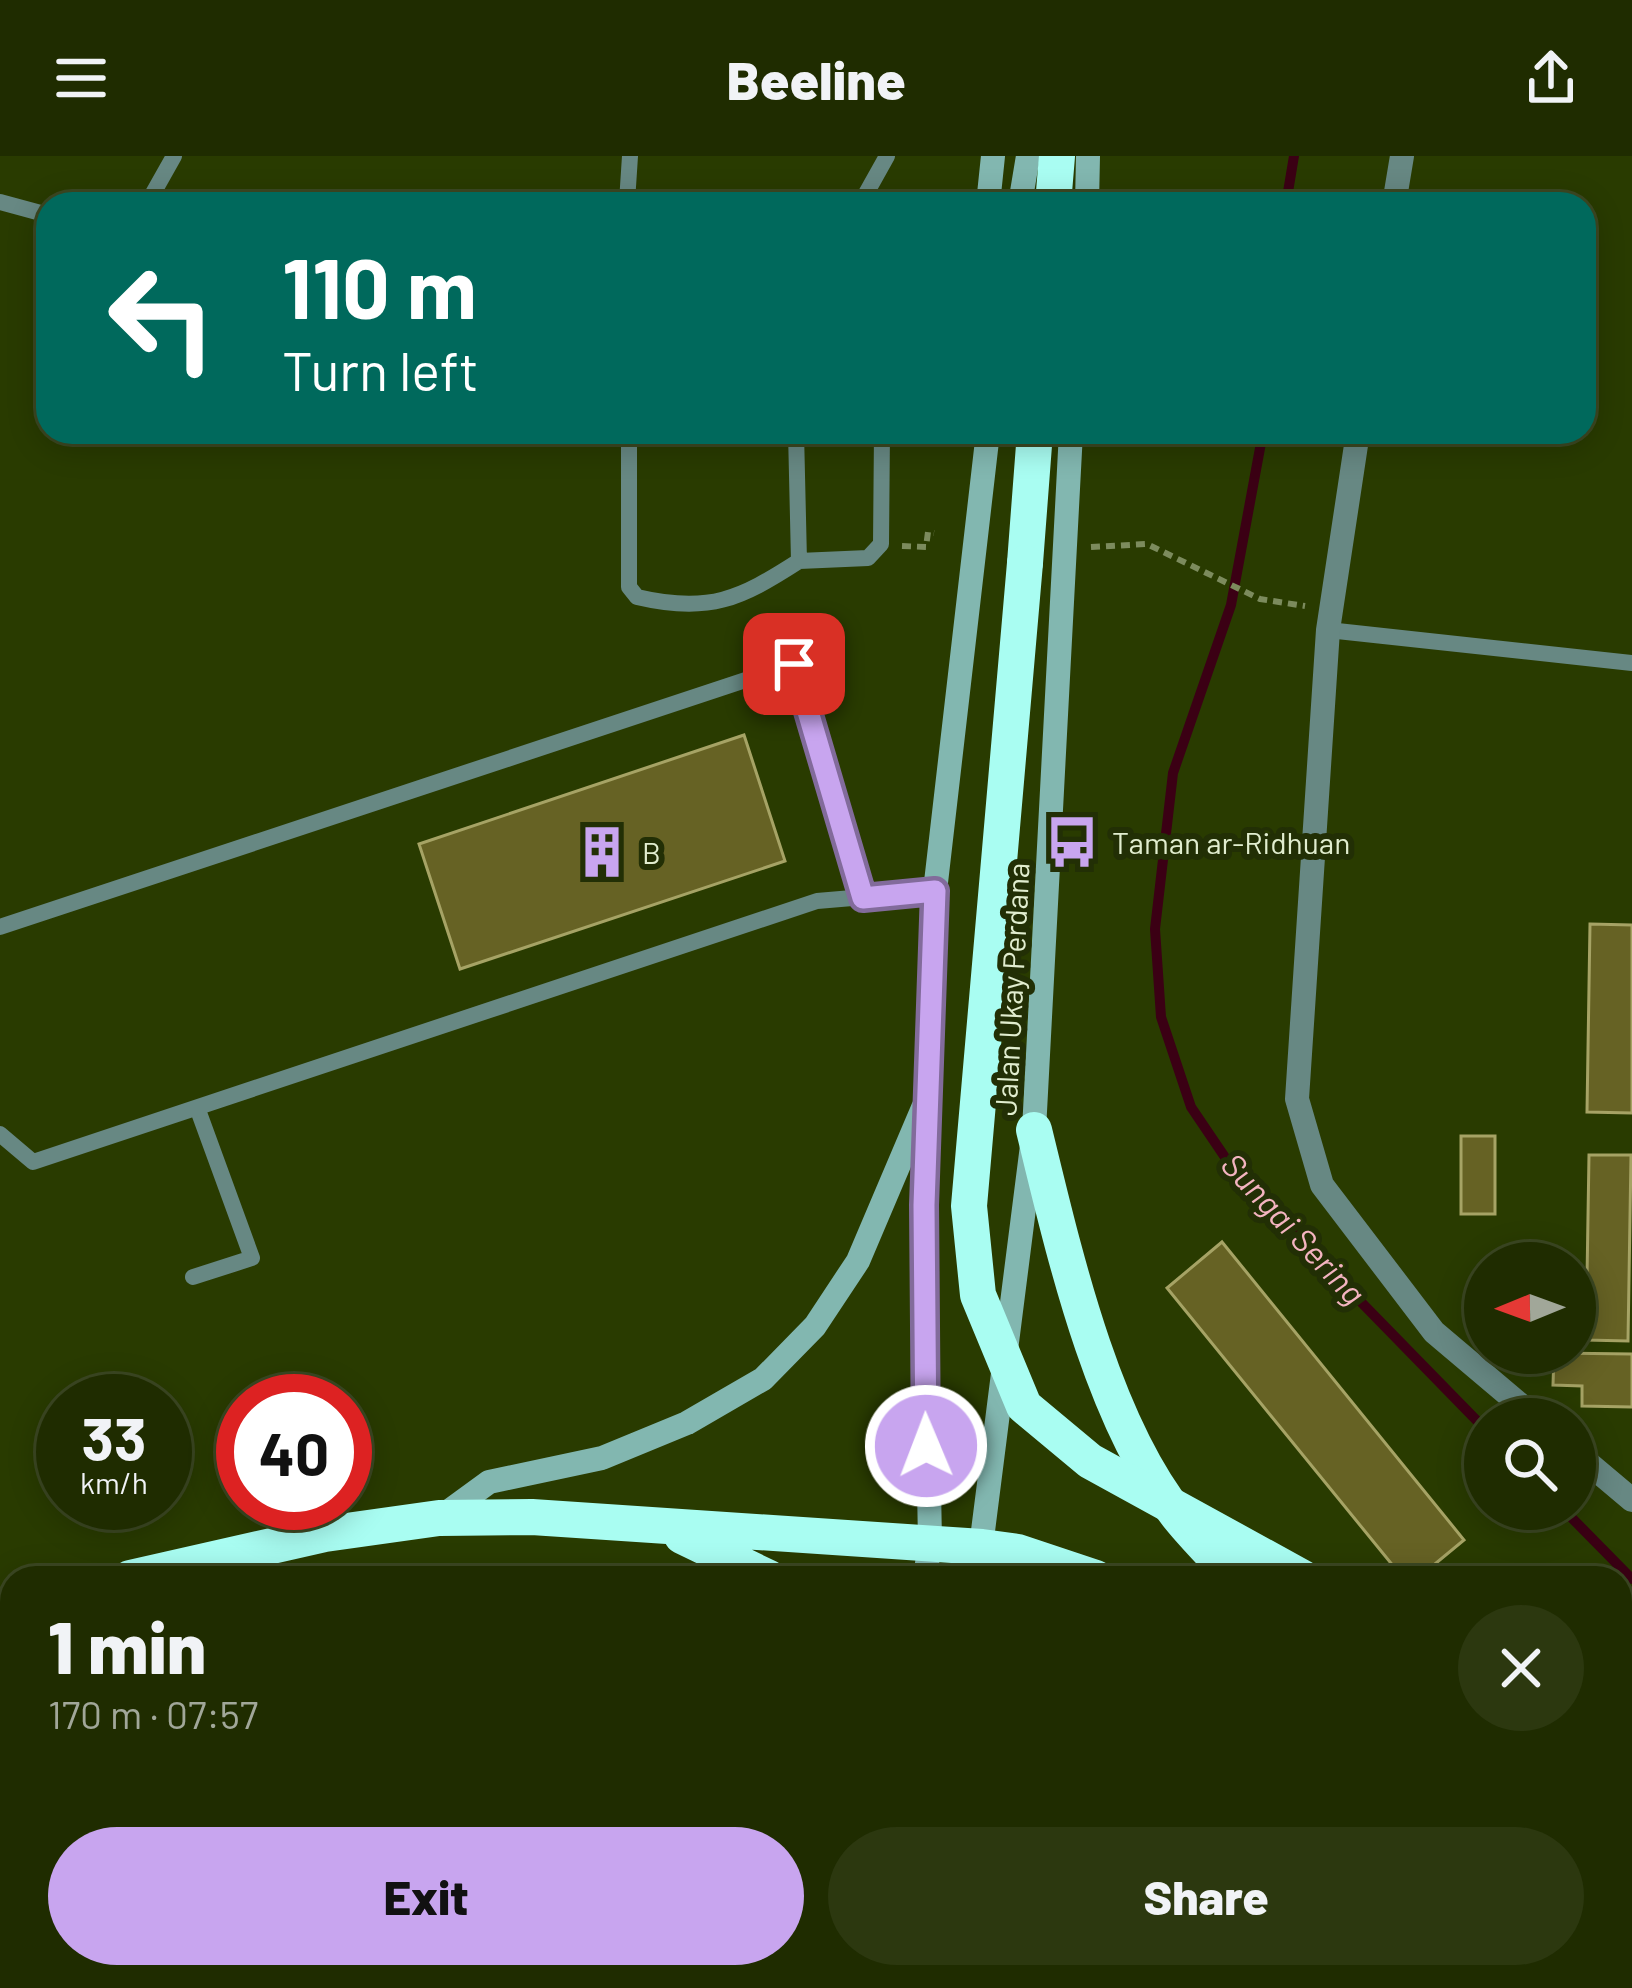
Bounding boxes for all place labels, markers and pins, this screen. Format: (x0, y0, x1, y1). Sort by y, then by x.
pin (743, 613, 845, 715)
bus stop icon: Taman ar-Ridhuan (1043, 813, 1101, 871)
building icon: B (573, 823, 631, 881)
place label: Taman ar-Ridhuan (1112, 824, 1350, 860)
place label: B (642, 834, 661, 870)

